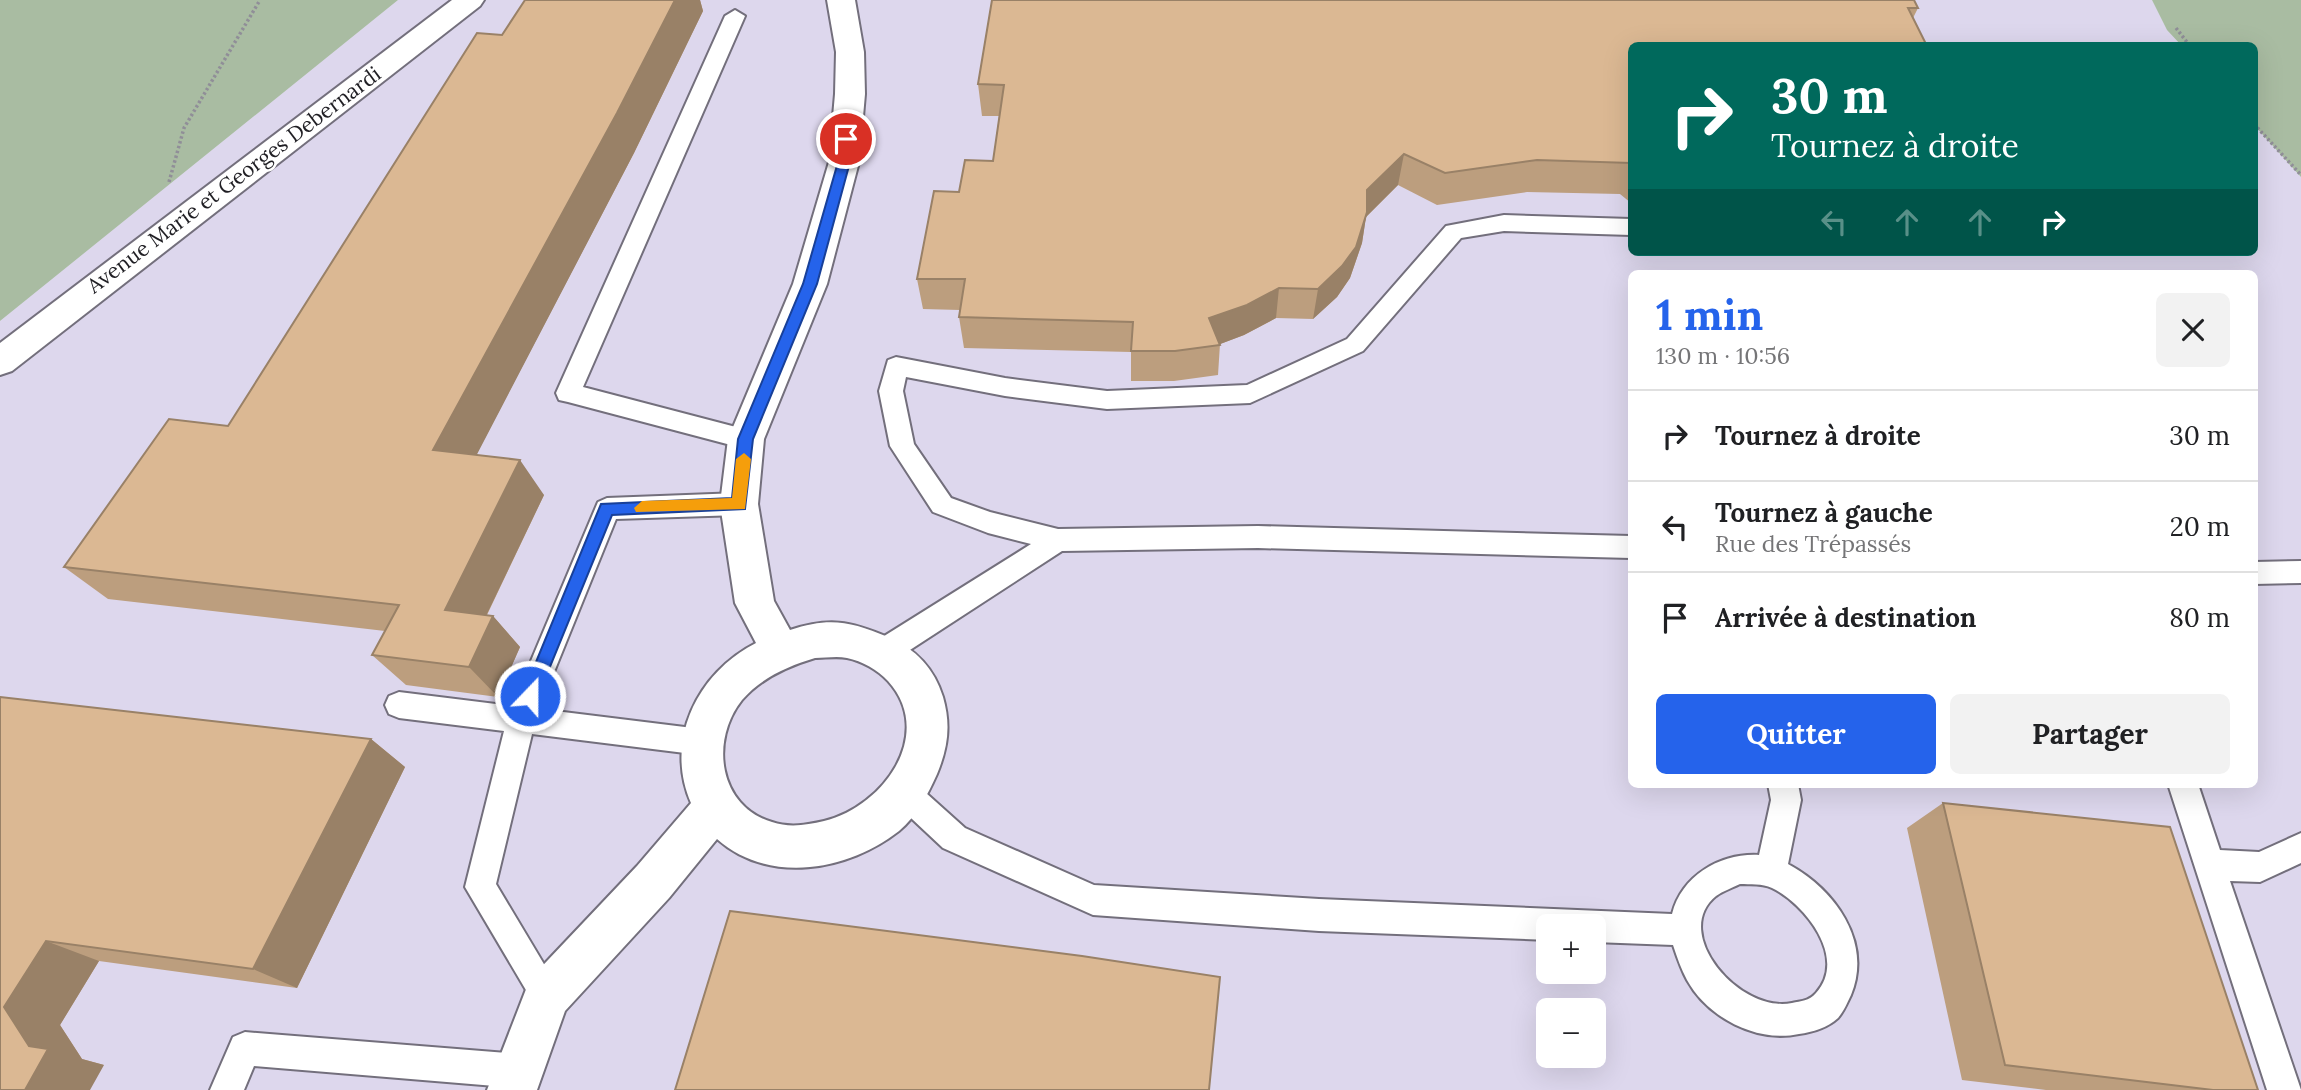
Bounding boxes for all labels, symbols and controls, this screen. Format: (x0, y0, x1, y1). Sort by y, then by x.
street label: Avenue Marie et Georges Debernardi (81, 60, 386, 300)
text: 30 m (1771, 64, 1888, 126)
icon: right (1656, 70, 1747, 161)
pin (816, 109, 876, 169)
icon: arrive (827, 120, 865, 158)
text: Tournez à droite (1771, 125, 2019, 166)
icon: left (1815, 203, 1853, 241)
icon: ahead (1888, 203, 1926, 241)
icon: ahead (1961, 203, 1999, 241)
icon: right (2034, 203, 2072, 241)
text: 1 min (1656, 288, 1763, 342)
button: close (2156, 293, 2230, 367)
text: 130 m · 10:56 (1656, 341, 1790, 370)
icon: right (1656, 417, 1694, 455)
text: Tournez à droite (1715, 419, 1921, 452)
text: 30 m (2169, 419, 2230, 452)
text: Tournez à gauche (1715, 496, 1933, 529)
icon: left (1656, 508, 1694, 546)
text: 20 m (2170, 510, 2230, 543)
text: Rue des Trépassés (1715, 529, 1911, 558)
icon: arrive (1656, 599, 1694, 637)
text: Arrivée à destination (1715, 601, 1976, 634)
text: 80 m (2169, 601, 2230, 634)
position arrow (493, 659, 567, 733)
button: Quitter (1656, 694, 1936, 774)
button: Partager (1950, 694, 2230, 774)
map controls (1536, 914, 1606, 1068)
button: + (1536, 914, 1606, 984)
button: − (1536, 998, 1606, 1068)

